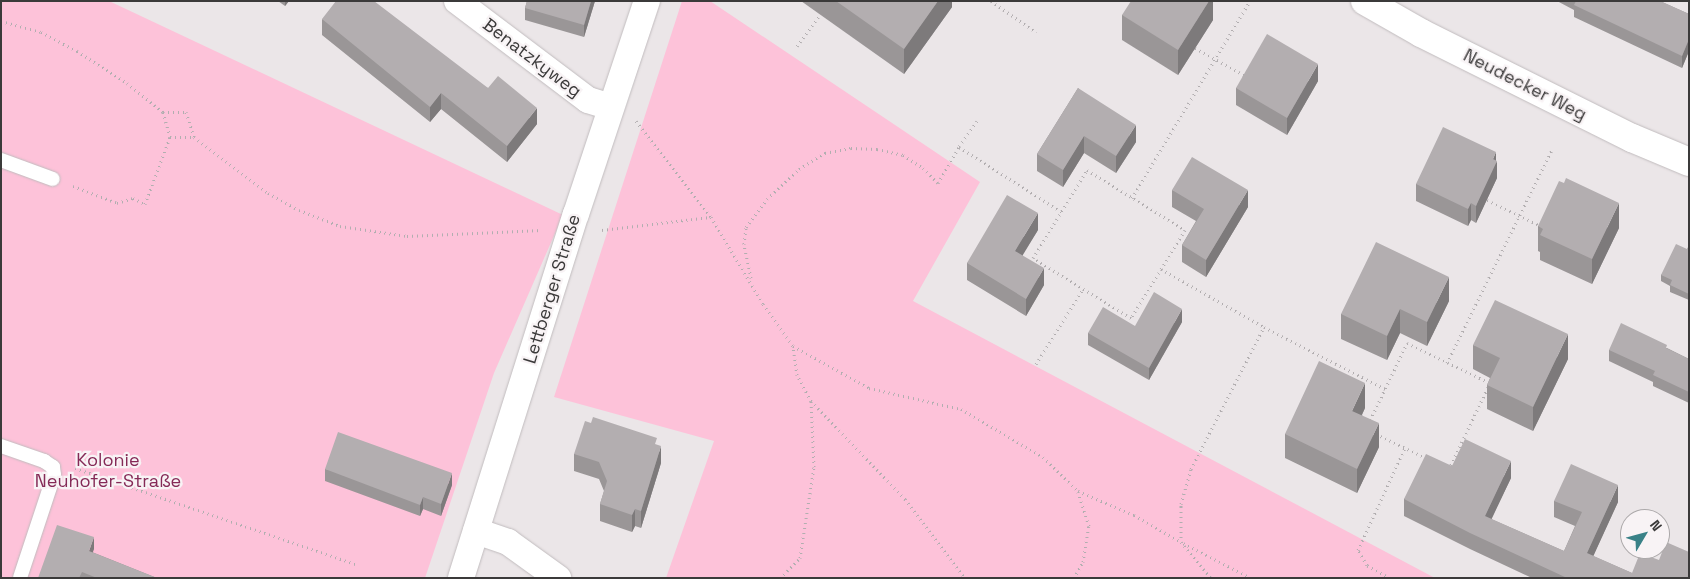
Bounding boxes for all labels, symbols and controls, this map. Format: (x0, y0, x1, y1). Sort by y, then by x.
street label: Benatzkyweg (478, 14, 586, 102)
street label: Neudecker Weg (1460, 45, 1590, 125)
street label: Lettberger Straße (519, 212, 585, 366)
park label: Kolonie Neuhofer-Straße (35, 450, 181, 492)
north arrow (1620, 509, 1670, 559)
text: N (1646, 516, 1666, 535)

